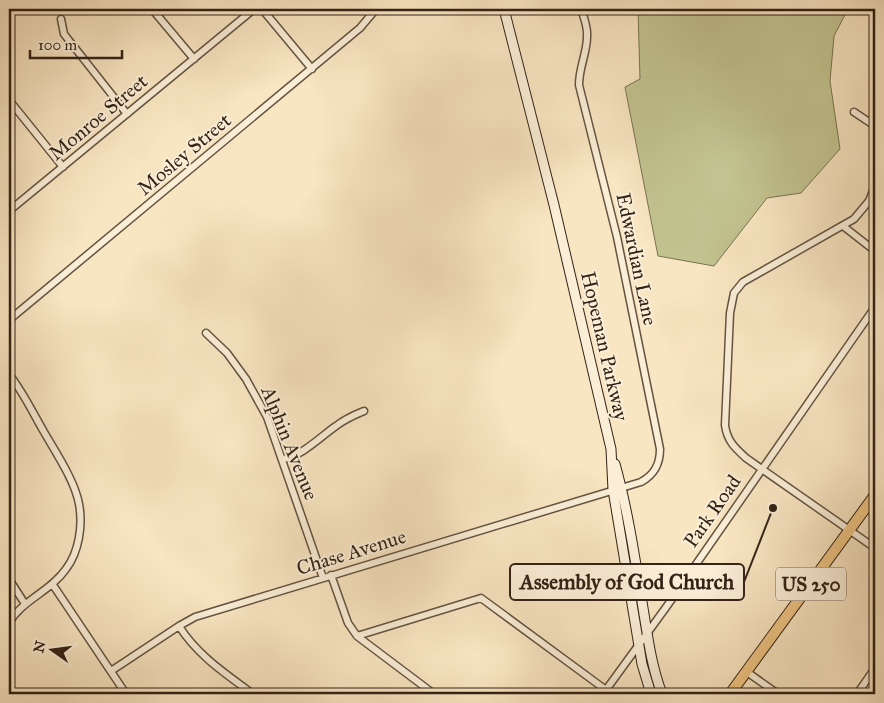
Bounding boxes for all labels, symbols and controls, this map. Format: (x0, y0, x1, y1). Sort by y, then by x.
scale bar (30, 28, 122, 60)
text: 100 m (38, 36, 78, 54)
street label: Monroe Street (44, 69, 152, 165)
street label: Mosley Street (132, 108, 236, 200)
street label: Edwardian Lane (611, 191, 663, 327)
street label: Hopeman Parkway (576, 269, 634, 424)
street label: Alphin Avenue (256, 382, 324, 503)
street label: Park Road (678, 470, 746, 552)
street label: Chase Avenue (293, 524, 409, 580)
callout: Assembly of God Church (510, 564, 744, 600)
road number: US 250 (776, 568, 846, 600)
text: Assembly of God Church (518, 569, 735, 595)
north arrow (28, 626, 78, 676)
text: N (30, 639, 50, 655)

